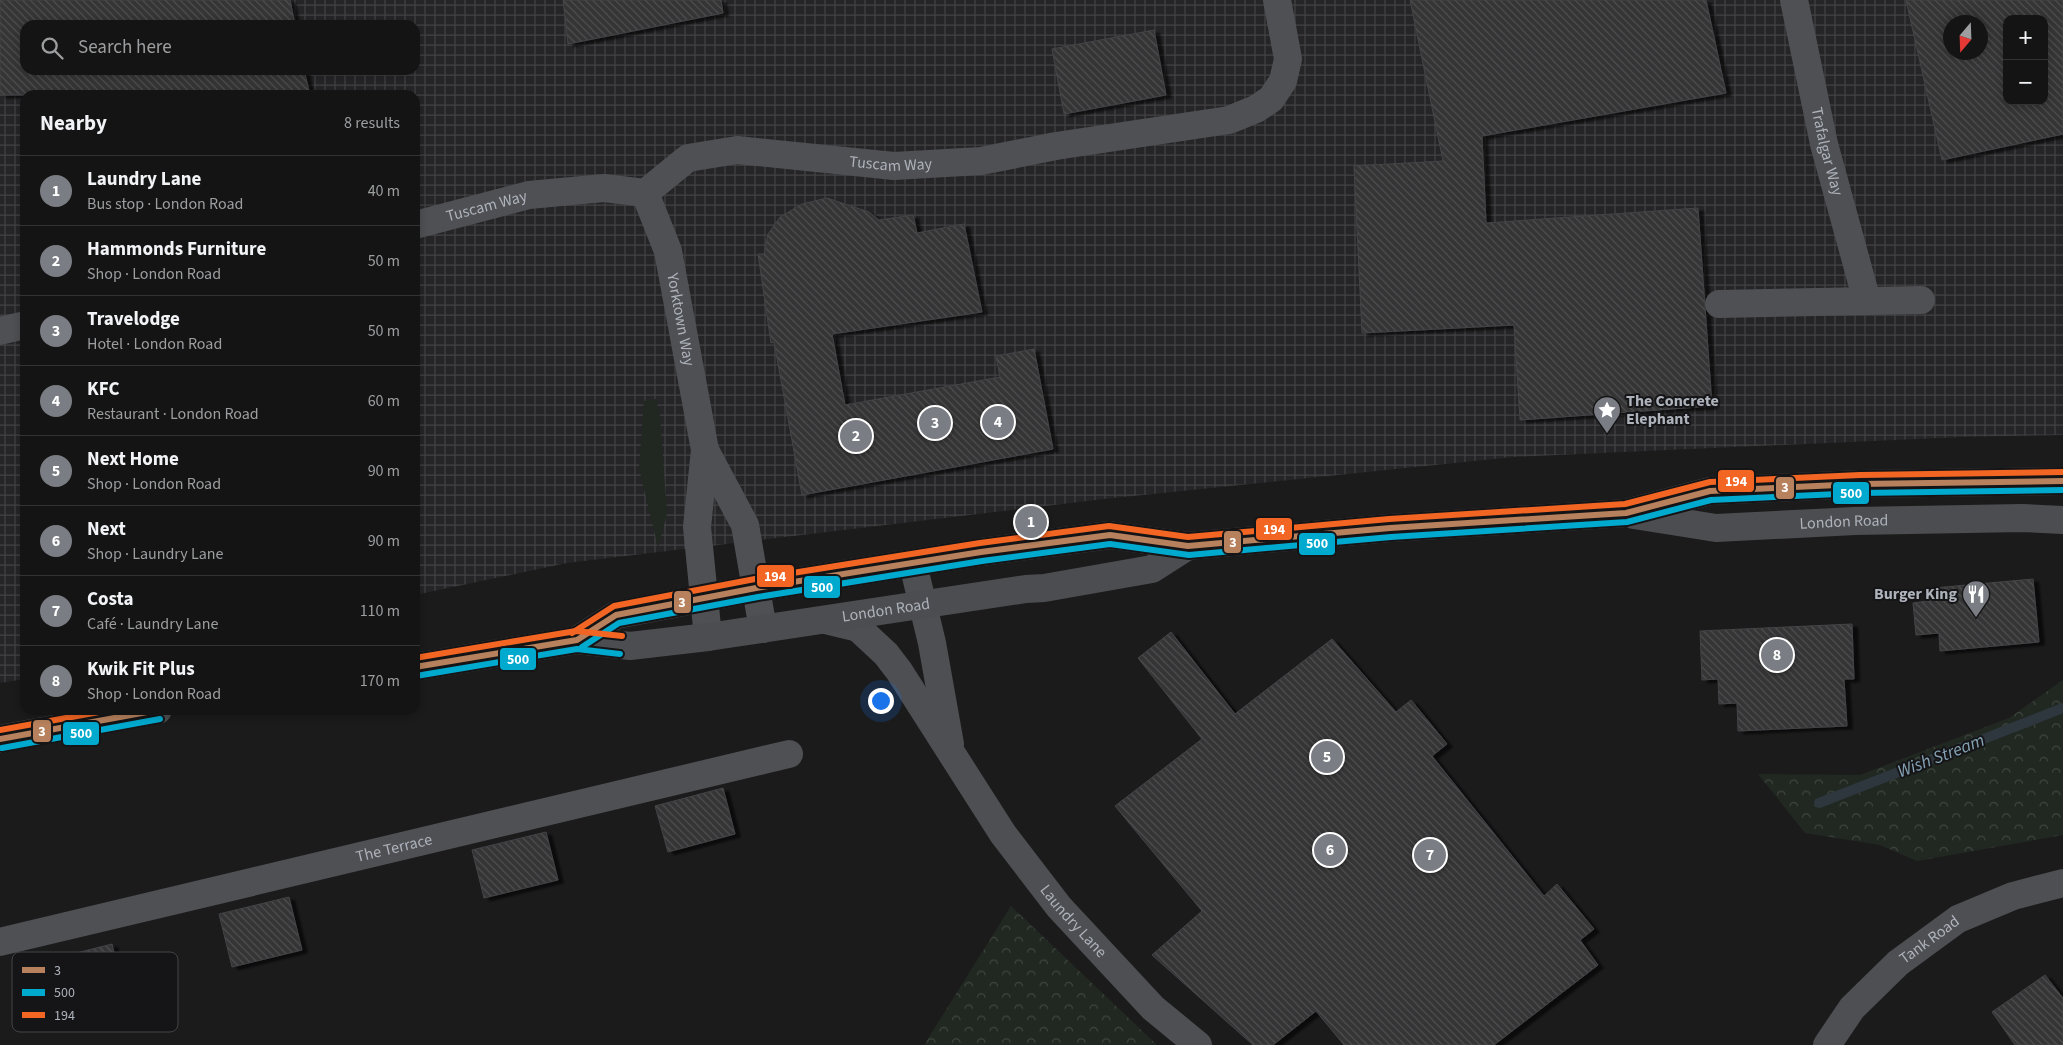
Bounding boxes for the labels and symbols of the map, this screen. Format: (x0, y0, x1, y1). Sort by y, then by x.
north arrow (1943, 15, 1988, 60)
street label: Trafalgar Way (1806, 105, 1849, 199)
street label: Tuscam Way (848, 151, 933, 177)
street label: Tuscam Way (444, 185, 530, 227)
street label: Yorktown Way (661, 270, 700, 368)
place label: The Concrete Elephant (1626, 390, 1719, 430)
place icon: The Concrete Elephant (1592, 395, 1622, 434)
pin: 4 (982, 403, 1014, 441)
pin: 3 (919, 404, 951, 442)
pin: 2 (840, 417, 872, 455)
line badge: 194 (1717, 469, 1755, 493)
text: 194 (1725, 472, 1748, 492)
line badge: 3 (1775, 476, 1795, 500)
text: 3 (1781, 478, 1789, 498)
line badge: 500 (1832, 481, 1870, 505)
text: 500 (1840, 484, 1862, 504)
pin: 1 (1015, 503, 1047, 541)
street label: London Road (1799, 509, 1888, 535)
line badge: 194 (1255, 517, 1293, 541)
text: 194 (1263, 520, 1286, 540)
line badge: 3 (1223, 530, 1242, 554)
line badge: 500 (1298, 532, 1336, 556)
text: 3 (1229, 533, 1237, 553)
text: 500 (1306, 534, 1328, 554)
line badge: 194 (756, 564, 795, 588)
text: 194 (764, 567, 787, 587)
line badge: 500 (803, 575, 841, 599)
text: 500 (811, 578, 833, 598)
restaurant icon: Burger King (1961, 579, 1991, 618)
place label: Burger King (1874, 583, 1957, 605)
line badge: 3 (673, 590, 692, 614)
text: 3 (678, 593, 686, 613)
street label: London Road (840, 593, 932, 628)
pin: 8 (1761, 636, 1793, 674)
line badge: 500 (499, 647, 537, 671)
text: 500 (507, 650, 529, 670)
your location (868, 688, 894, 714)
line badge: 3 (32, 719, 52, 743)
line badge: 500 (62, 721, 100, 746)
text: 3 (38, 722, 46, 742)
text: 500 (70, 724, 92, 744)
water label: Wish Stream (1894, 728, 1988, 784)
pin: 5 (1311, 738, 1343, 776)
street label: The Terrace (354, 828, 434, 868)
pin: 6 (1314, 831, 1346, 869)
pin: 7 (1414, 836, 1446, 874)
street label: Laundry Lane (1035, 880, 1112, 963)
street label: Tank Road (1895, 910, 1964, 969)
legend (12, 952, 178, 1032)
text: 3 (54, 961, 61, 981)
text: 500 (54, 983, 75, 1003)
text: 194 (54, 1006, 75, 1026)

